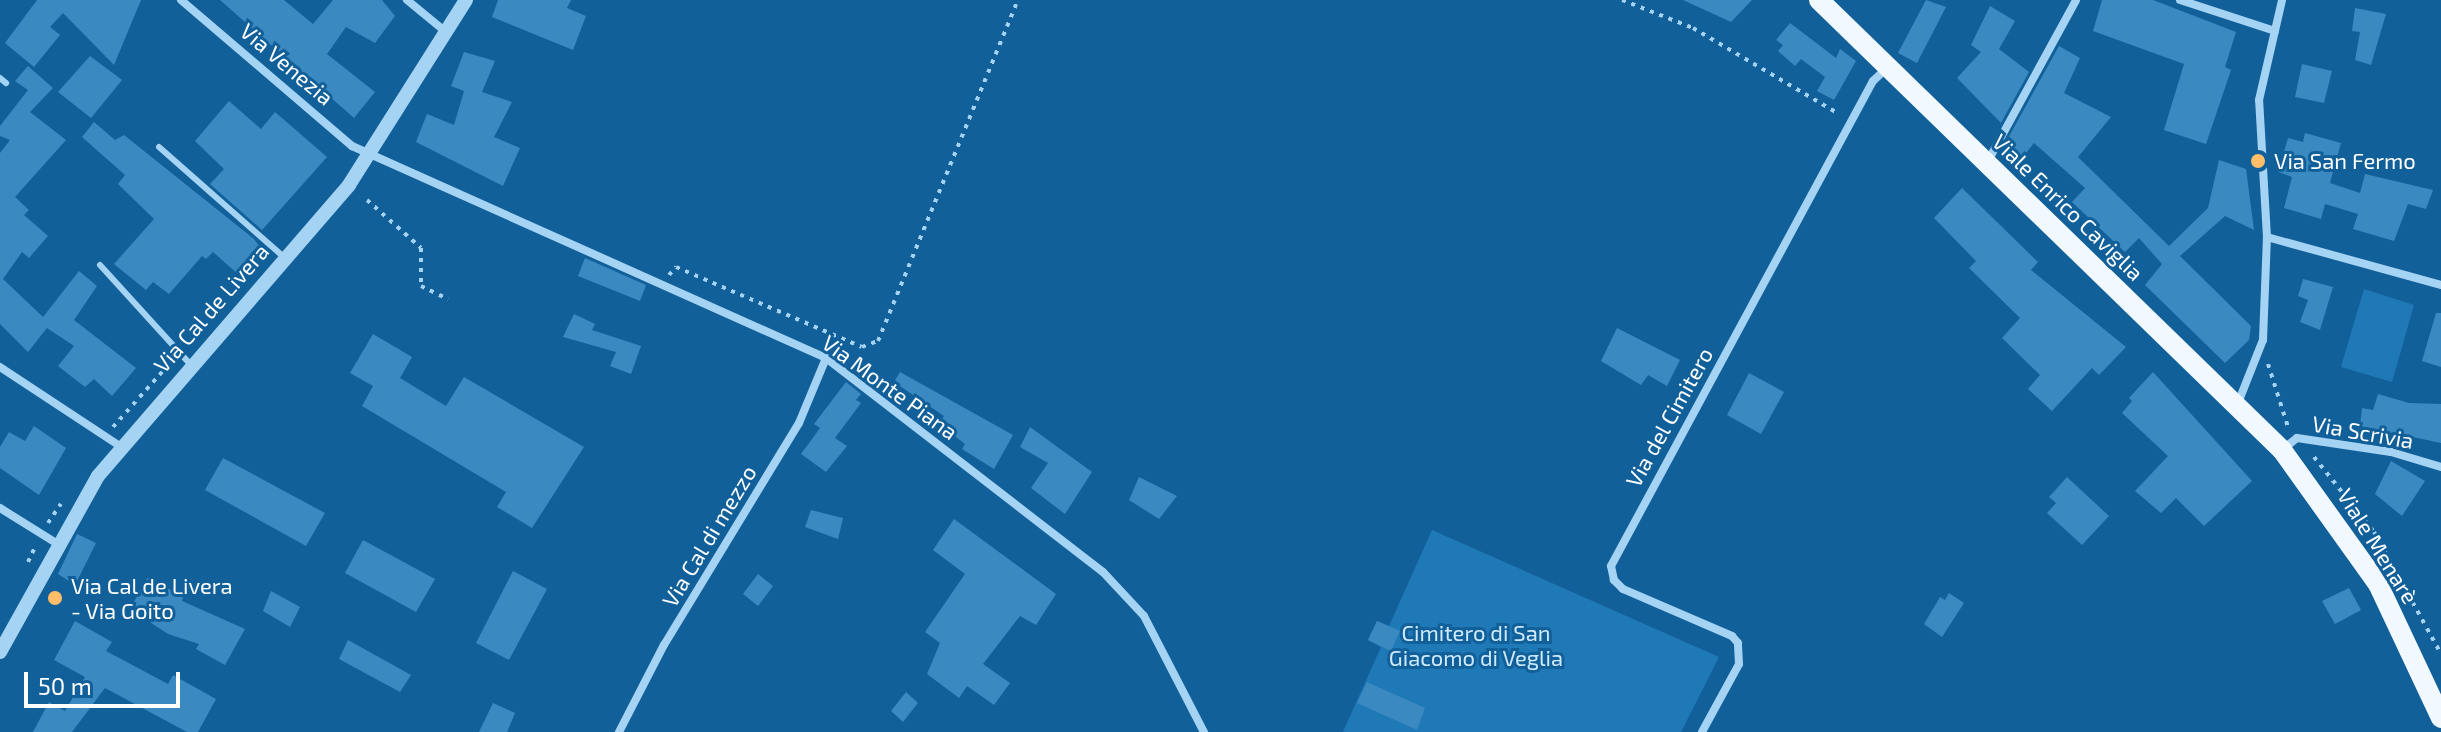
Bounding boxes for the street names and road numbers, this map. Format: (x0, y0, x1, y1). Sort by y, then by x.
street label: Via Venezia (235, 17, 339, 111)
street label: Viale Enrico Caviglia (1987, 128, 2149, 286)
street label: Via Cal de Livera (148, 238, 274, 378)
street label: Via Monte Piana (817, 329, 963, 445)
street label: Via del Cimitero (1620, 343, 1718, 491)
street label: Via Scrivia (2310, 410, 2416, 454)
street label: Via Cal di mezzo (656, 460, 762, 612)
street label: Viale Menarè (2332, 484, 2424, 608)

